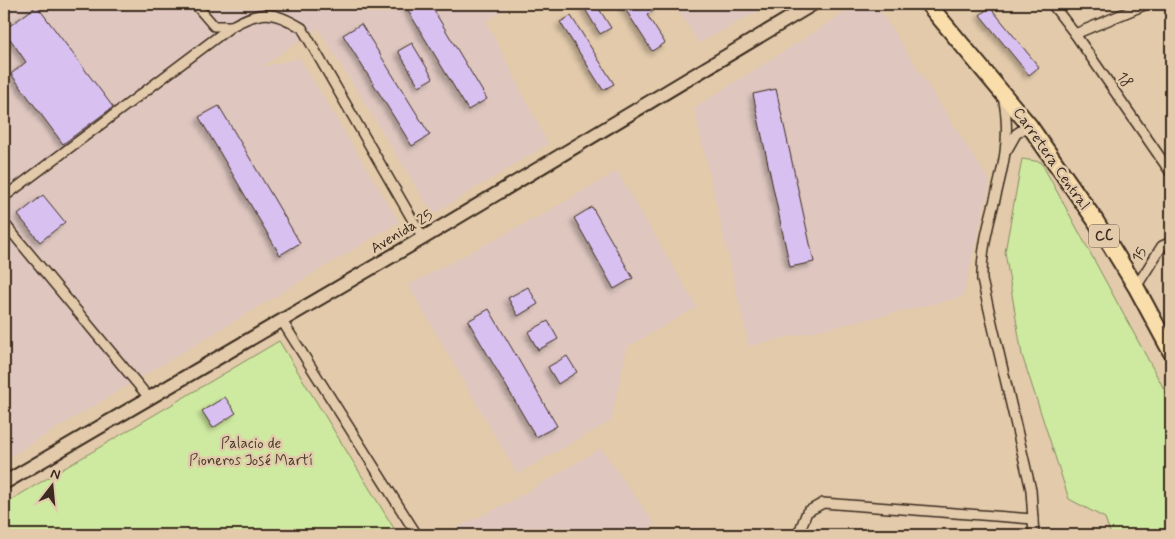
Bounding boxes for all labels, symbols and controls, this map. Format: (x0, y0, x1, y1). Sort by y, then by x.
street label: 18 (1112, 68, 1136, 92)
street label: Carretera Central (1008, 104, 1094, 214)
street label: Avenida 25 (367, 205, 437, 259)
road number: CC (1089, 225, 1119, 248)
street label: 15 (1128, 243, 1152, 267)
park label: Palacio de Pioneros José Martí (189, 434, 313, 471)
north arrow (28, 462, 78, 512)
text: N (48, 465, 62, 484)

